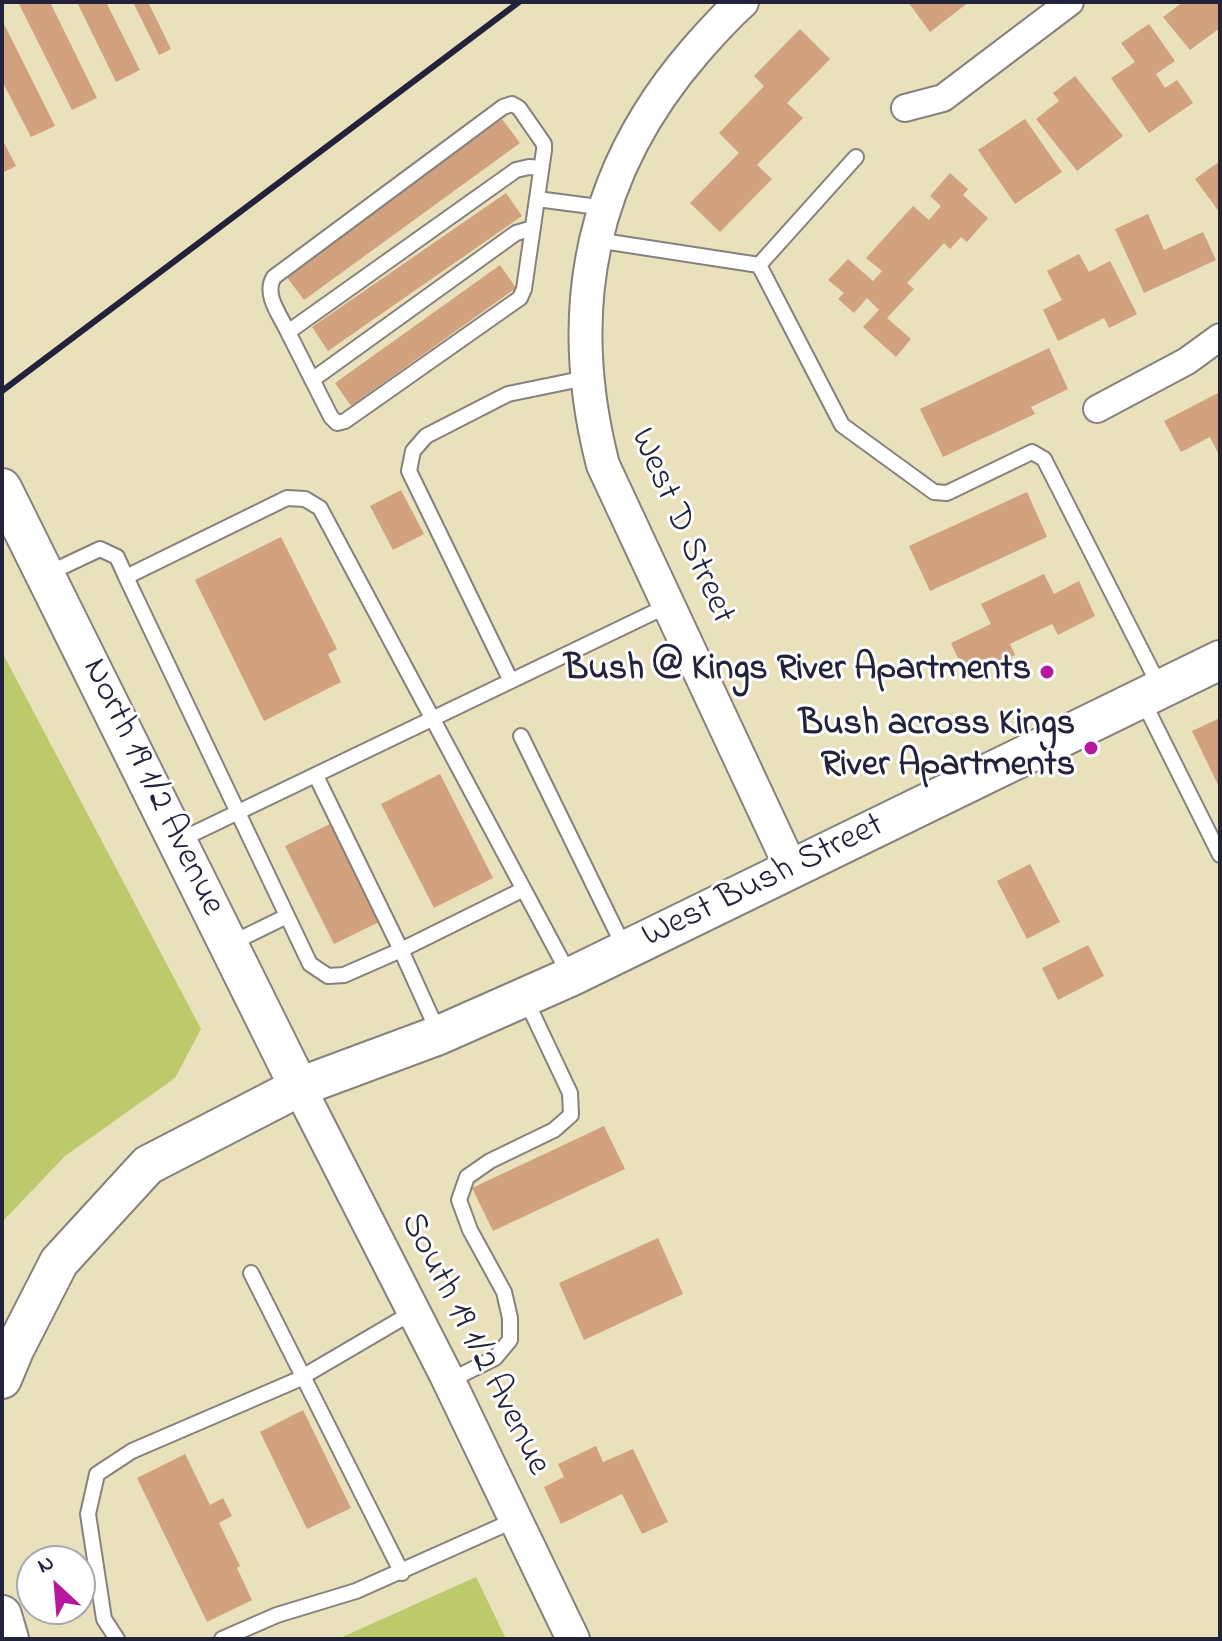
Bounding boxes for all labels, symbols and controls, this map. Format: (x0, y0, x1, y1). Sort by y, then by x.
street label: West D Street (618, 422, 742, 632)
place label: Bush @ Kings River Apartments (564, 650, 1031, 694)
street label: North 19 1/2 Avenue (70, 652, 232, 924)
marker: Bush @ Kings River Apartments (1038, 663, 1056, 681)
place label: Bush across Kings River Apartments (799, 705, 1075, 790)
marker: Bush across Kings River Apartments (1082, 739, 1100, 757)
street label: West Bush Street (636, 806, 892, 960)
street label: South 19 1/2 Avenue (388, 1206, 558, 1484)
north arrow (16, 1545, 96, 1625)
text: N (33, 1548, 60, 1583)

